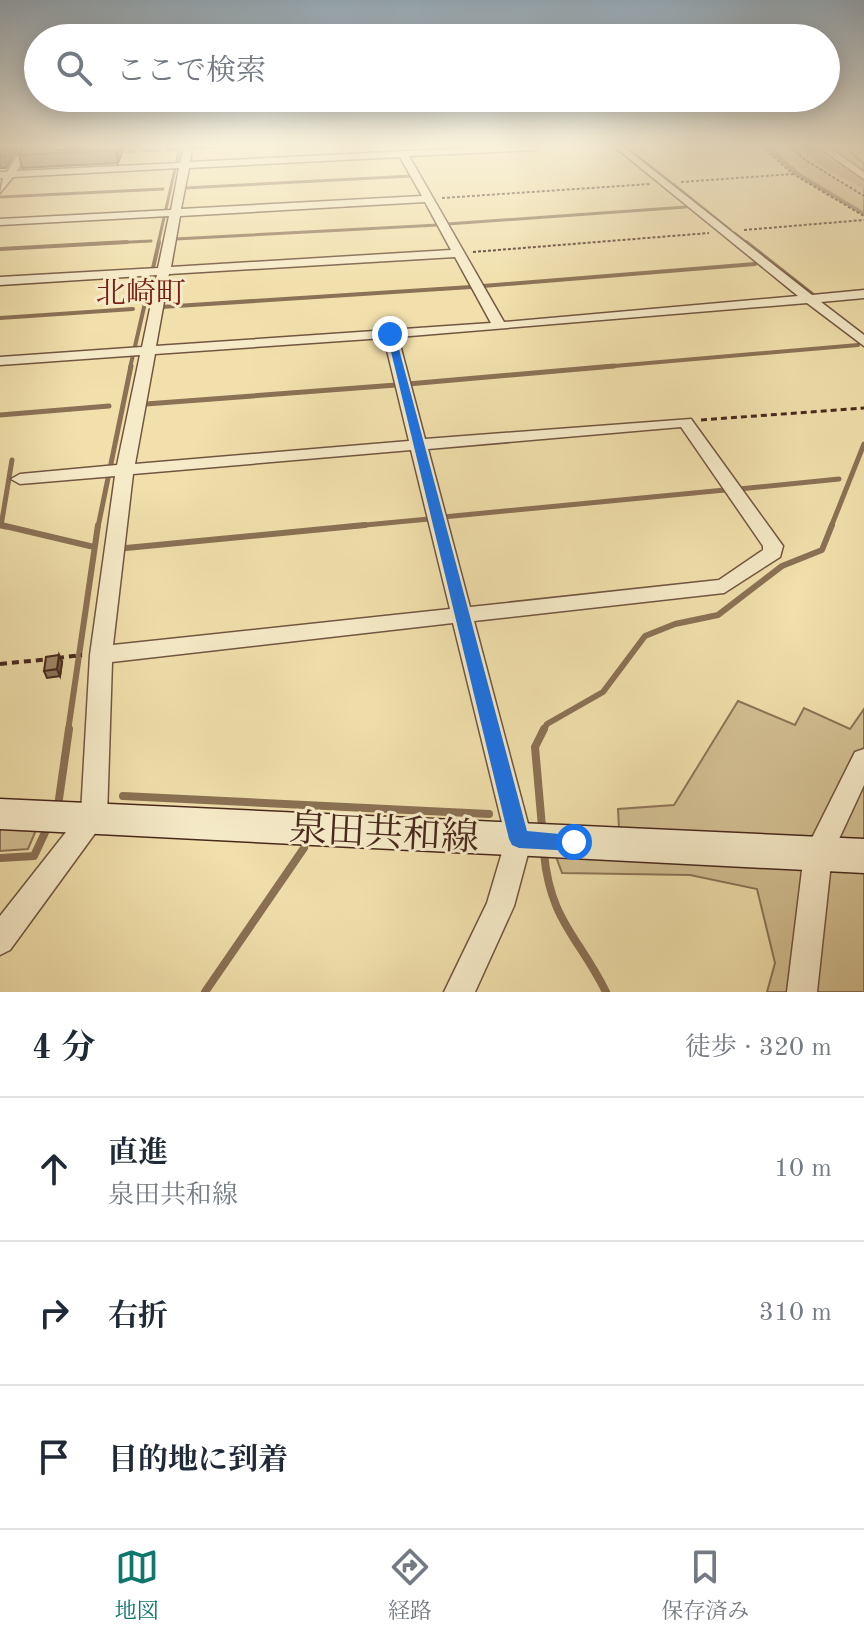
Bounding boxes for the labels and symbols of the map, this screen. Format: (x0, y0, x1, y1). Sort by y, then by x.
district label: 北崎町 (96, 277, 186, 310)
route end (372, 316, 408, 352)
street label: 泉田共和線 (288, 807, 480, 859)
route start (556, 824, 592, 860)

